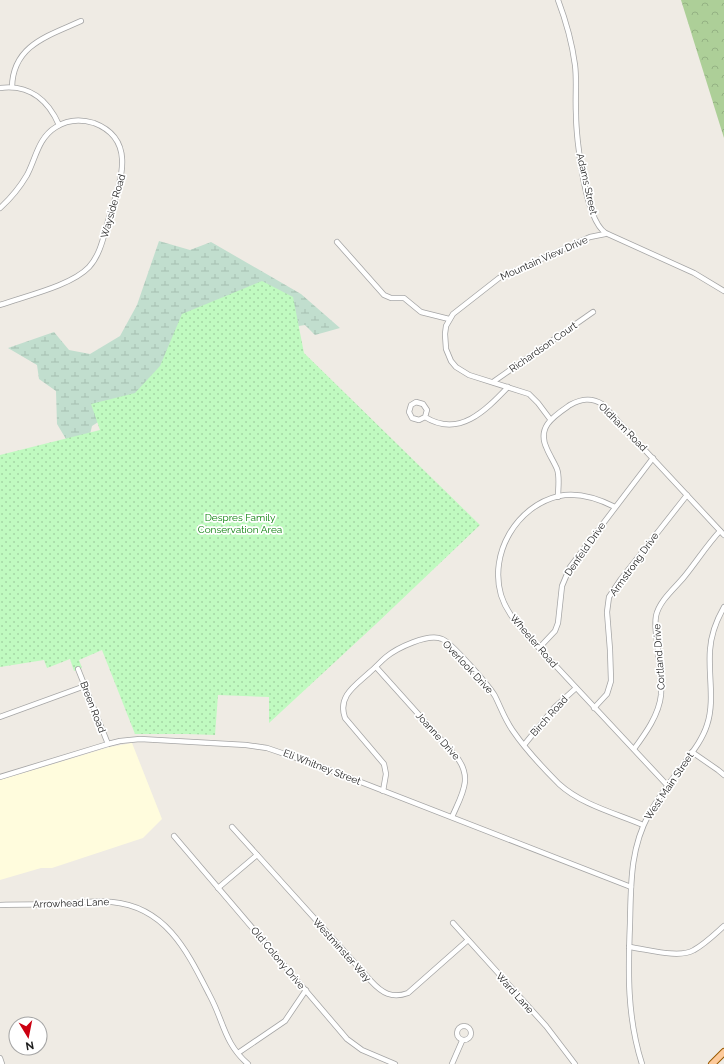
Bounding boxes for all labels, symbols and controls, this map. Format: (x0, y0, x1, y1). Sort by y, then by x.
street label: Adams Street (575, 152, 600, 216)
street label: Wayside Road (99, 173, 127, 239)
street label: Mountain View Drive (499, 234, 589, 282)
street label: Richardson Court (507, 319, 579, 374)
street label: Oldham Road (597, 401, 649, 453)
park label: Despres Family Conservation Area (198, 512, 282, 535)
street label: Denfeld Drive (562, 520, 608, 578)
street label: Armstrong Drive (607, 530, 661, 598)
street label: Wheeler Road (508, 612, 560, 670)
street label: Cortland Drive (651, 623, 667, 690)
street label: Overlook Drive (441, 638, 495, 696)
street label: Breen Road (78, 680, 108, 734)
street label: Birch Road (528, 694, 570, 738)
street label: Joanne Drive (414, 710, 462, 762)
street label: Eli Whitney Street (282, 747, 363, 787)
street label: West Main Street (642, 750, 696, 822)
street label: Arrowhead Lane (33, 896, 110, 910)
street label: Westminster Way (311, 916, 374, 984)
street label: Old Colony Drive (249, 925, 307, 991)
street label: Ward Lane (494, 971, 536, 1016)
north arrow (8, 1016, 48, 1056)
text: N (24, 1038, 35, 1052)

